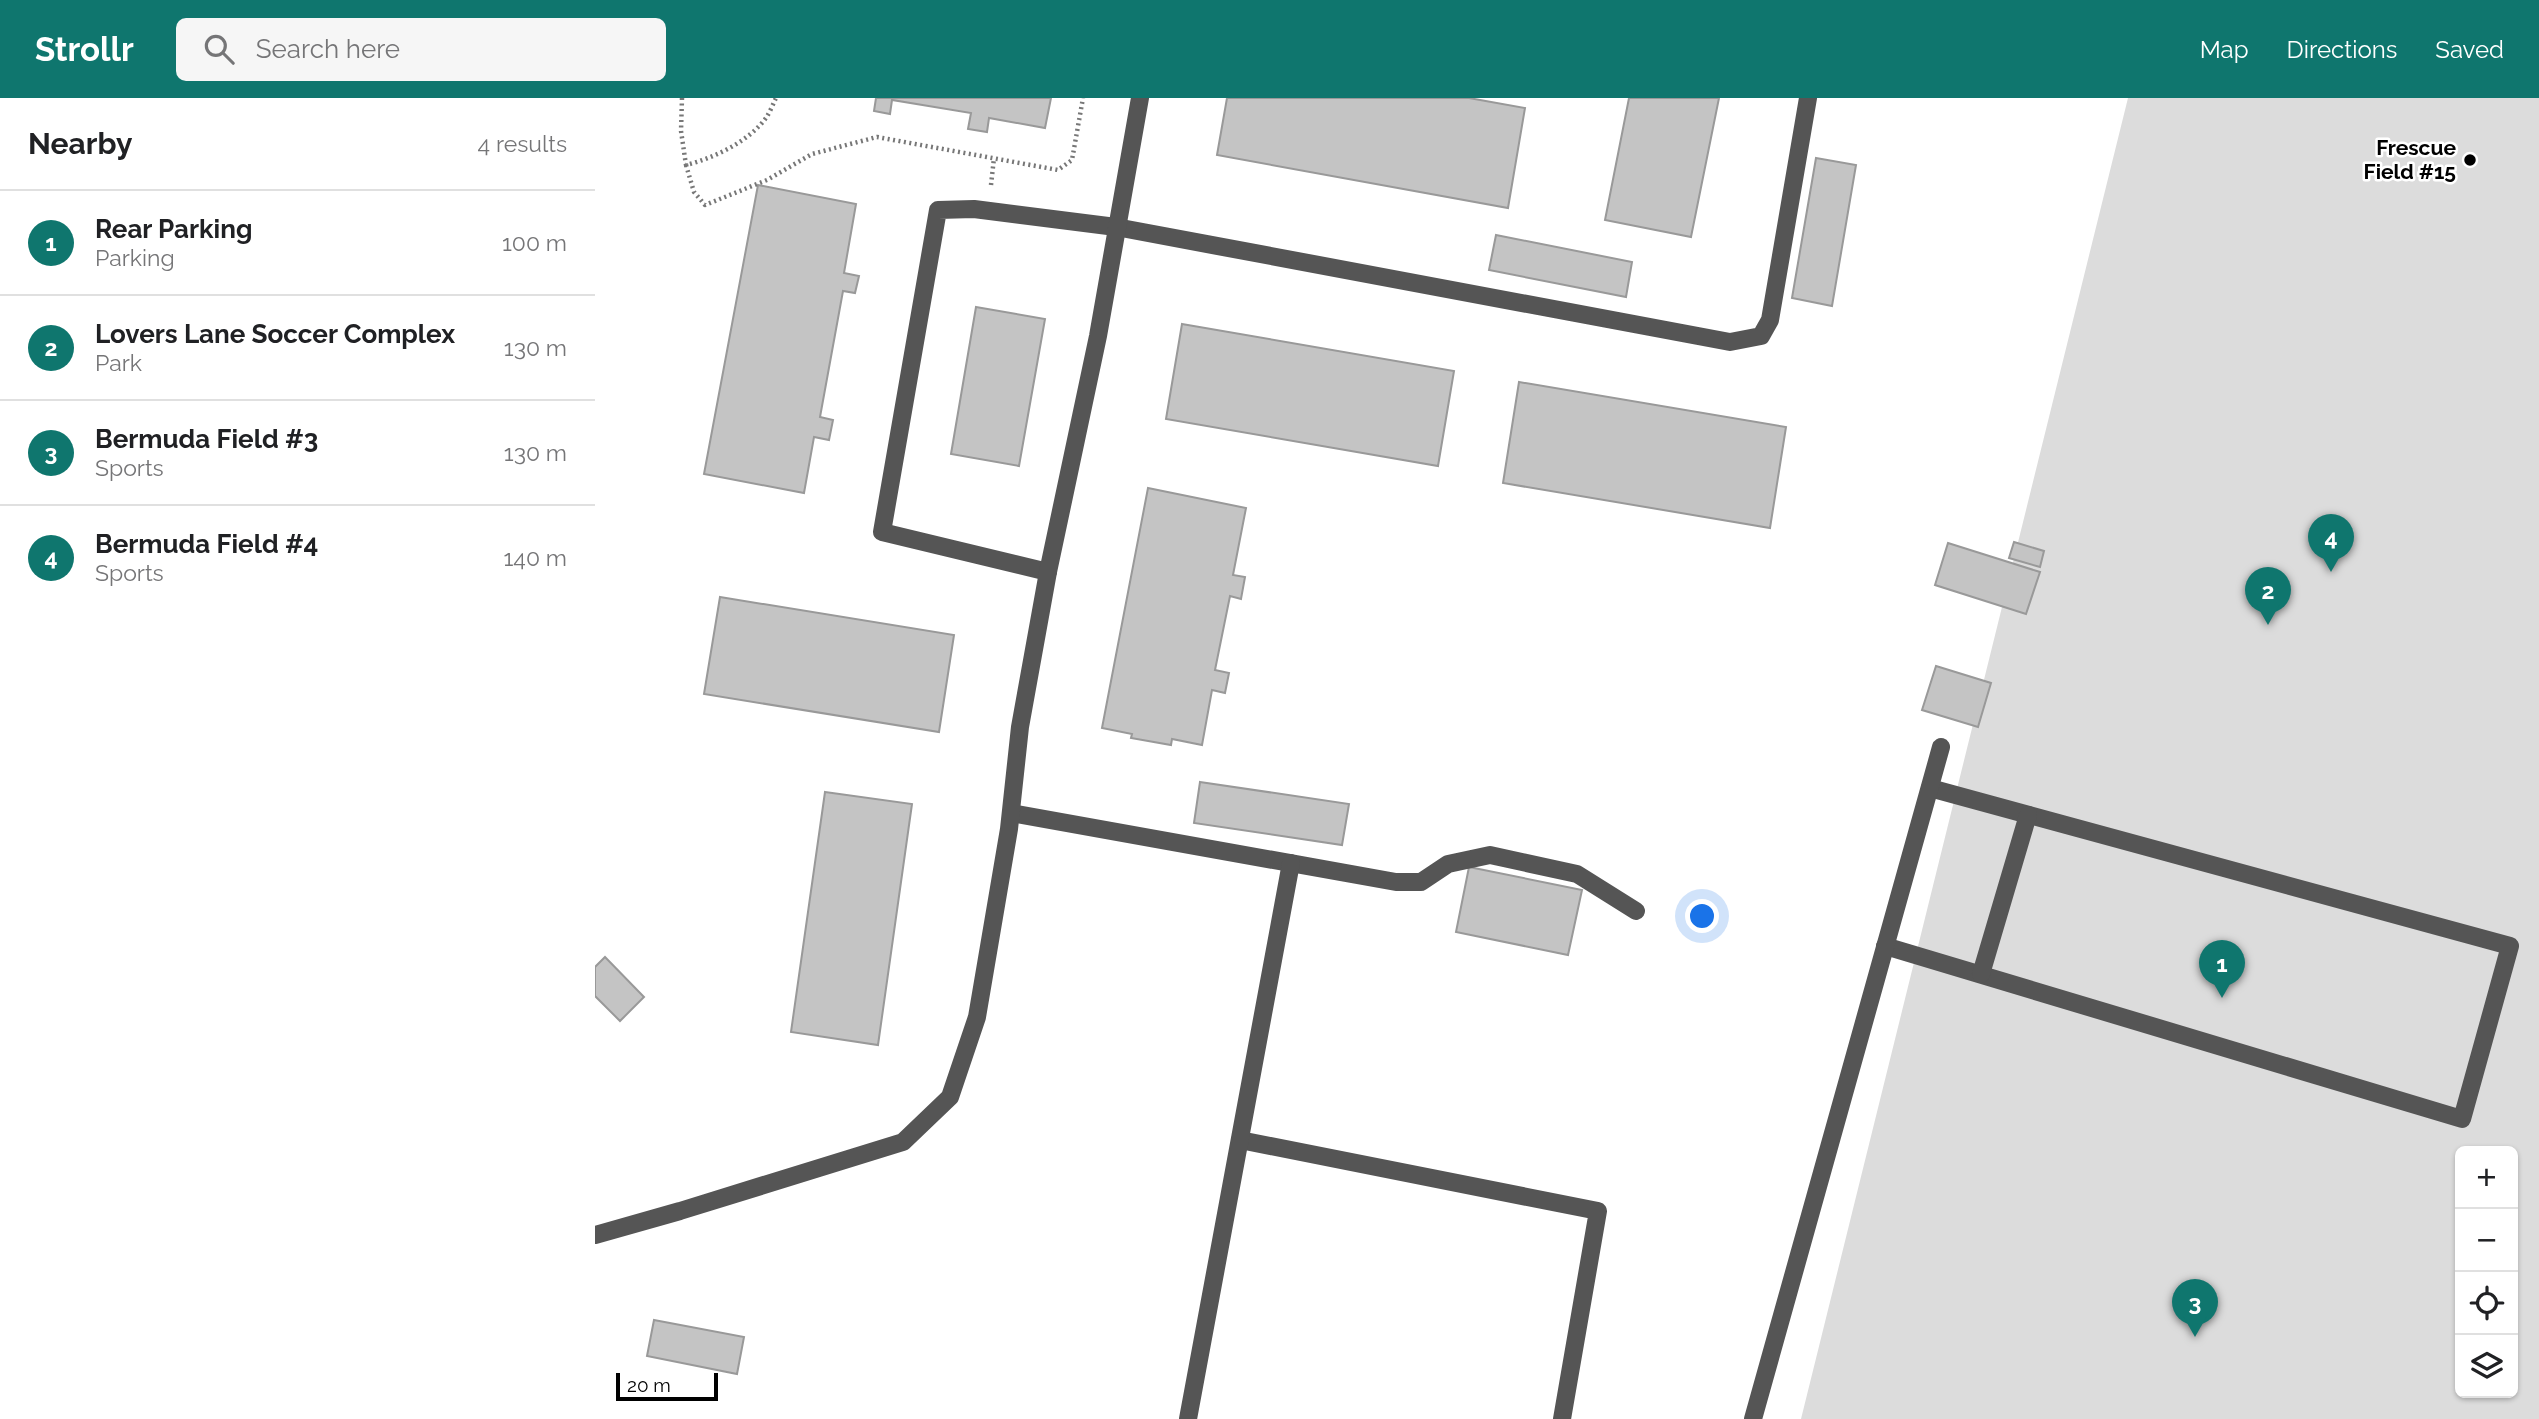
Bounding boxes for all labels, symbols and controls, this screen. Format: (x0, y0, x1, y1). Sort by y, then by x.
search box (176, 18, 666, 81)
text: Strollr (35, 30, 134, 69)
icon: search (200, 30, 238, 68)
text: Search here (256, 34, 400, 64)
text: Map (2200, 35, 2249, 64)
text: Directions (2287, 35, 2397, 64)
text: Saved (2435, 35, 2504, 64)
text: Nearby (28, 126, 132, 161)
text: 4 results (478, 130, 567, 157)
place label: Frescue Field #15 (2364, 135, 2456, 184)
marker: Frescue Field #15 (2462, 152, 2478, 168)
text: Rear Parking (95, 214, 252, 244)
text: 1 (45, 229, 57, 256)
text: 100 m (502, 229, 567, 256)
text: Parking (95, 244, 175, 271)
text: Lovers Lane Soccer Complex (95, 319, 455, 349)
text: 2 (45, 334, 57, 361)
text: 130 m (504, 334, 567, 361)
text: Park (95, 349, 142, 376)
text: Bermuda Field #3 (95, 424, 318, 454)
text: 3 (45, 439, 57, 466)
text: 130 m (504, 439, 567, 466)
text: Sports (95, 454, 164, 481)
pin: 4 (2308, 514, 2354, 572)
text: Bermuda Field #4 (95, 529, 318, 559)
text: 4 (44, 544, 58, 571)
text: 140 m (504, 544, 567, 571)
text: Sports (95, 559, 164, 586)
pin: 2 (2245, 567, 2291, 625)
your location (1685, 899, 1719, 933)
pin: 1 (2199, 940, 2245, 998)
map controls (2455, 1146, 2518, 1398)
button: + (2455, 1146, 2518, 1209)
button: − (2455, 1209, 2518, 1272)
button: locate (2455, 1272, 2518, 1335)
pin: 3 (2172, 1279, 2218, 1337)
button: layers (2455, 1335, 2518, 1398)
scale bar (616, 1370, 717, 1402)
text: 20 m (627, 1374, 671, 1396)

